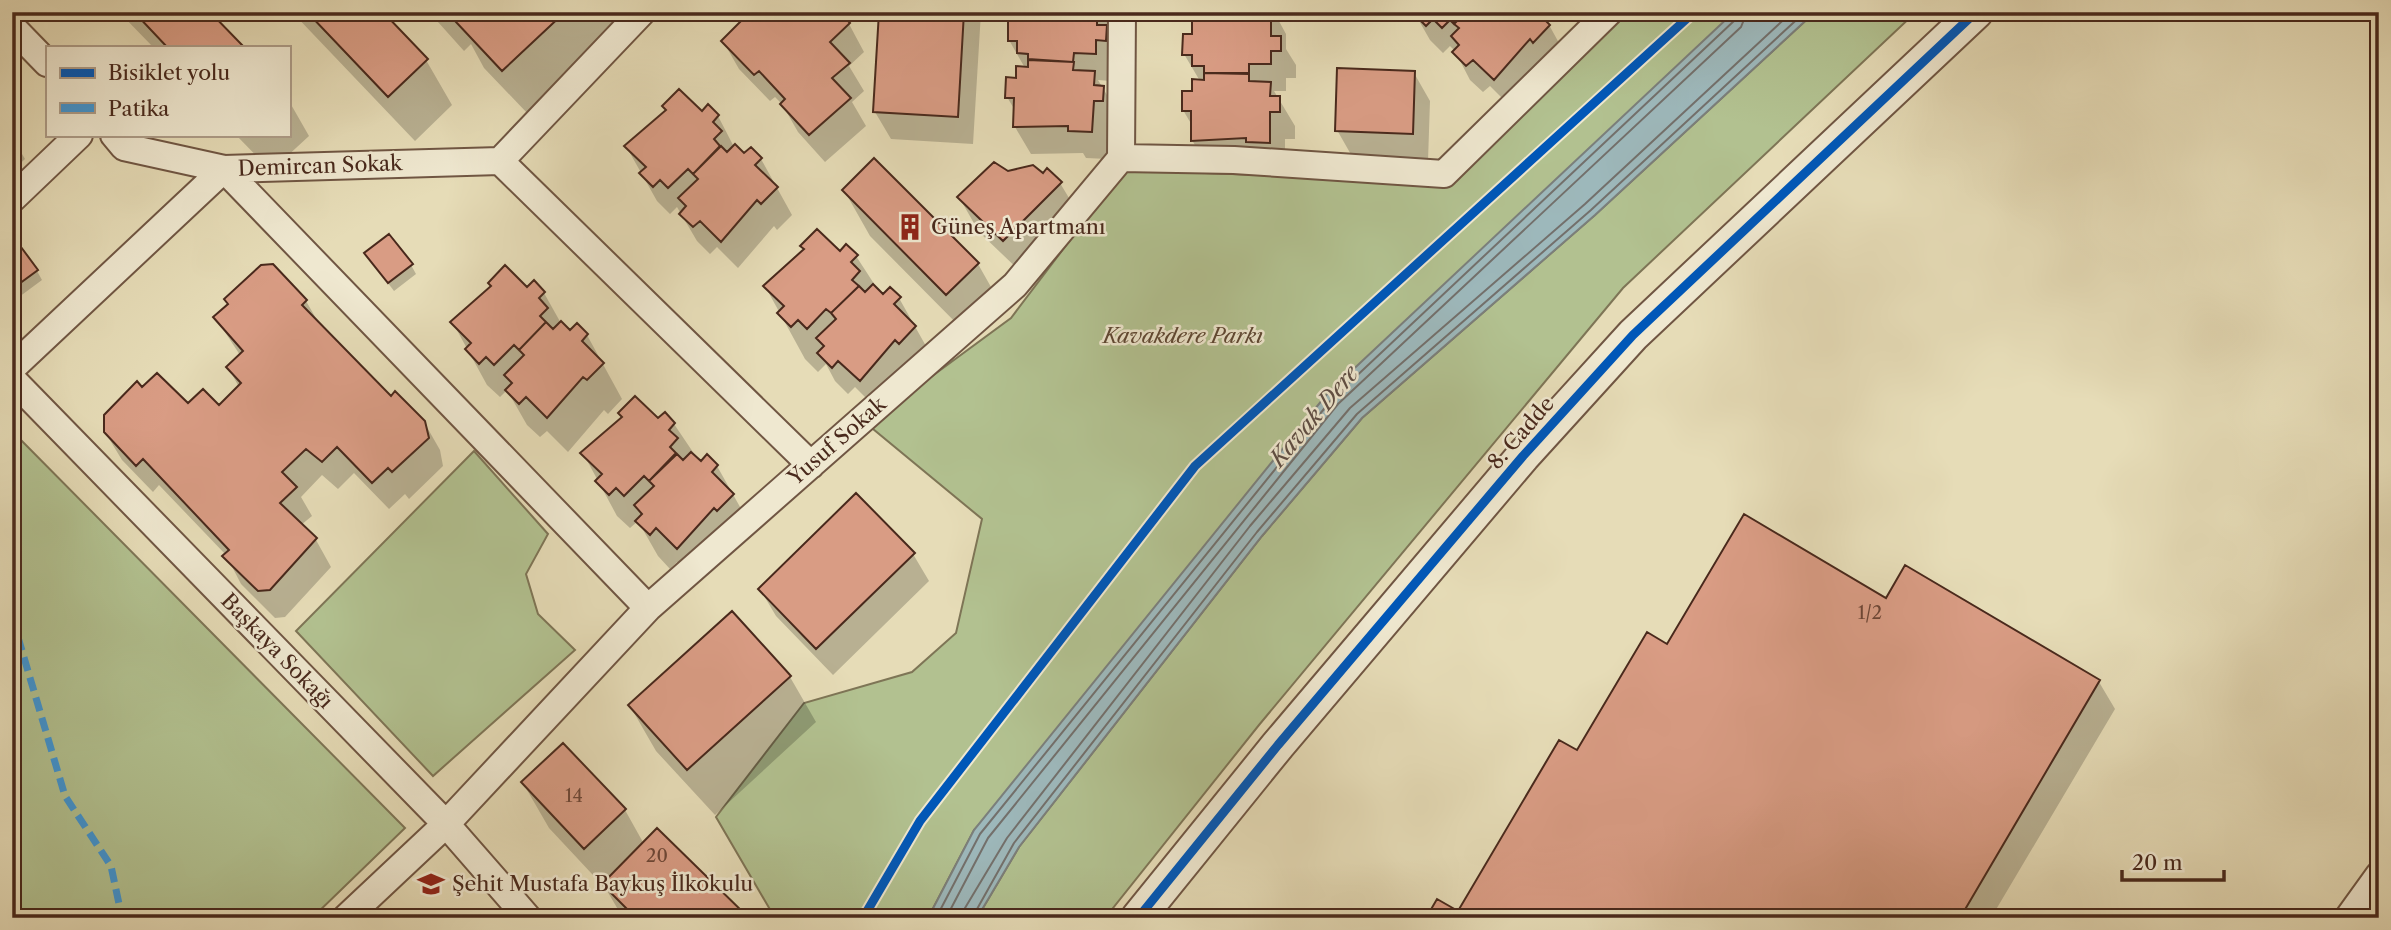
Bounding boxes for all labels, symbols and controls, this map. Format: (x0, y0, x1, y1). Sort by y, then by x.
legend (46, 46, 290, 136)
text: Bisiklet yolu (108, 60, 230, 85)
text: Patika (108, 96, 170, 121)
street label: Demircan Sokak (237, 150, 403, 181)
building icon: Güneş Apartmanı (895, 212, 925, 242)
place label: Güneş Apartmanı (931, 214, 1105, 239)
park label: Kavakdere Parkı (1101, 323, 1263, 348)
water label: Kavak Dere (1262, 359, 1365, 474)
street label: Yusuf Sokak (782, 391, 891, 491)
street label: 8. Cadde (1482, 391, 1559, 474)
street label: Başkaya Sokağı (216, 588, 339, 713)
house number: 1/2 (1858, 602, 1882, 624)
house number: 14 (565, 785, 583, 807)
scale bar (2122, 839, 2223, 883)
house number: 20 (646, 845, 668, 867)
text: 20 m (2132, 850, 2183, 875)
school or university icon: Şehit Mustafa Baykuş İlkokulu (416, 869, 446, 899)
place label: Şehit Mustafa Baykuş İlkokulu (452, 871, 753, 896)

